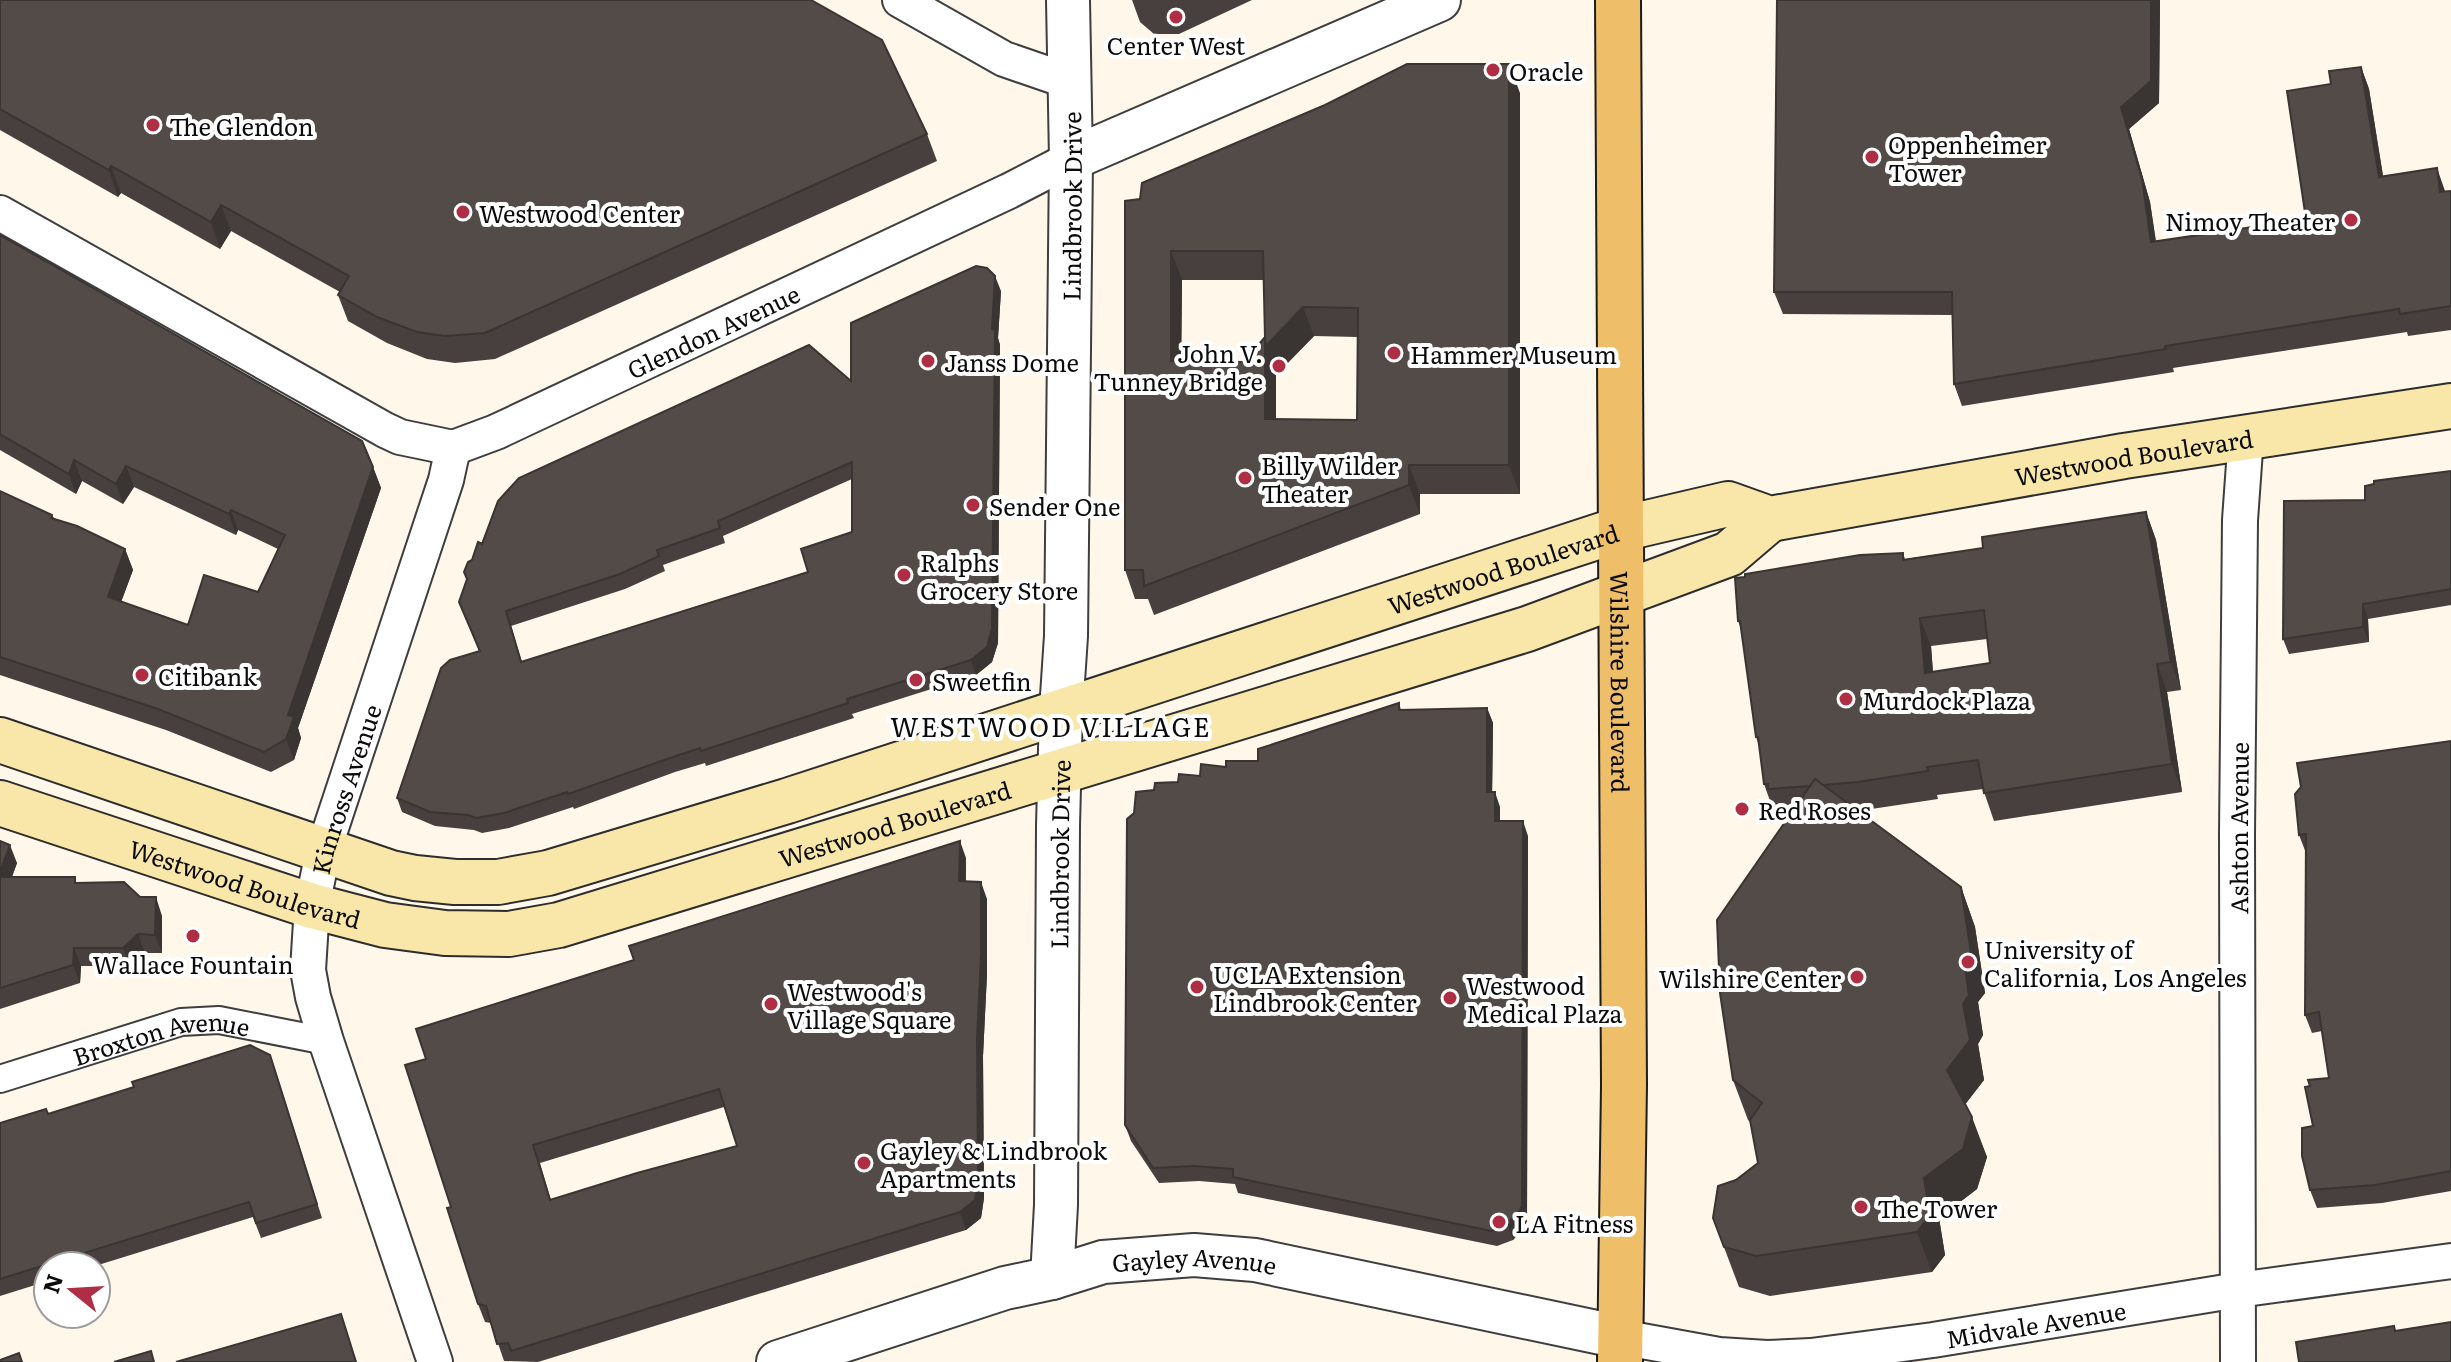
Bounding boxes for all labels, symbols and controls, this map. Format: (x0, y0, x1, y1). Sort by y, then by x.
marker: Center West (1167, 8, 1185, 26)
place label: Center West (1107, 27, 1246, 62)
place label: Oracle (1509, 53, 1583, 88)
marker: Oracle (1484, 61, 1502, 79)
place label: The Glendon (169, 108, 314, 143)
street label: Lindbrook Drive (1052, 111, 1089, 301)
marker: The Glendon (144, 116, 162, 134)
place label: Oppenheimer Tower (1888, 126, 2047, 189)
marker: Oppenheimer Tower (1863, 148, 1881, 166)
place label: Westwood Center (479, 195, 681, 230)
marker: Westwood Center (454, 203, 472, 221)
place label: Nimoy Theater (2165, 203, 2336, 238)
marker: Nimoy Theater (2342, 211, 2360, 229)
street label: Glendon Avenue (621, 275, 805, 386)
place label: John V. Tunney Bridge (1093, 335, 1263, 398)
place label: Hammer Museum (1410, 336, 1617, 371)
place label: Janss Dome (944, 344, 1079, 379)
marker: Hammer Museum (1385, 344, 1403, 362)
marker: Janss Dome (919, 352, 937, 370)
marker: John V. Tunney Bridge (1270, 357, 1288, 375)
street label: Westwood Boulevard (2012, 419, 2256, 493)
place label: Billy Wilder Theater (1261, 447, 1399, 510)
marker: Billy Wilder Theater (1236, 469, 1254, 487)
place label: Sender One (989, 488, 1121, 523)
marker: Sender One (964, 496, 982, 514)
street label: Westwood Boulevard (1383, 513, 1623, 622)
place label: Ralphs Grocery Store (920, 544, 1078, 607)
marker: Ralphs Grocery Store (895, 566, 913, 584)
street label: Wilshire Boulevard (1604, 571, 1640, 794)
place label: Citibank (158, 658, 257, 693)
place label: Sweetfin (932, 663, 1032, 698)
marker: Citibank (133, 666, 151, 684)
marker: Sweetfin (907, 671, 925, 689)
place label: Murdock Plaza (1862, 682, 2031, 717)
marker: Murdock Plaza (1837, 690, 1855, 708)
street label: Kinross Avenue (301, 699, 388, 877)
district label: WESTWOOD VILLAGE (890, 706, 1212, 745)
street label: Ashton Avenue (2219, 742, 2255, 914)
street label: Lindbrook Drive (1040, 759, 1077, 949)
street label: Westwood Boulevard (774, 770, 1015, 874)
place label: Red Roses (1758, 792, 1871, 827)
marker: Red Roses (1733, 800, 1751, 818)
street label: Westwood Boulevard (125, 829, 365, 936)
marker: Wallace Fountain (184, 927, 202, 945)
place label: University of California, Los Angeles (1984, 931, 2247, 994)
place label: Wallace Fountain (92, 946, 294, 981)
marker: University of California, Los Angeles (1959, 953, 1977, 971)
place label: UCLA Extension Lindbrook Center (1213, 956, 1417, 1019)
place label: Wilshire Center (1659, 960, 1842, 995)
place label: Westwood Medical Plaza (1466, 967, 1623, 1030)
marker: Wilshire Center (1848, 968, 1866, 986)
place label: Westwood's Village Square (787, 973, 952, 1036)
marker: UCLA Extension Lindbrook Center (1188, 978, 1206, 996)
marker: Westwood Medical Plaza (1441, 989, 1459, 1007)
marker: Westwood's Village Square (762, 995, 780, 1013)
street label: Broxton Avenue (68, 1002, 253, 1073)
place label: Gayley & Lindbrook Apartments (880, 1132, 1107, 1195)
marker: Gayley & Lindbrook Apartments (855, 1154, 873, 1172)
place label: The Tower (1877, 1190, 1998, 1225)
marker: The Tower (1852, 1198, 1870, 1216)
place label: LA Fitness (1515, 1205, 1634, 1240)
marker: LA Fitness (1490, 1213, 1508, 1231)
street label: Gayley Avenue (1111, 1237, 1280, 1282)
north arrow (32, 1250, 112, 1330)
text: N (33, 1269, 70, 1297)
street label: Midvale Avenue (1943, 1291, 2128, 1355)

